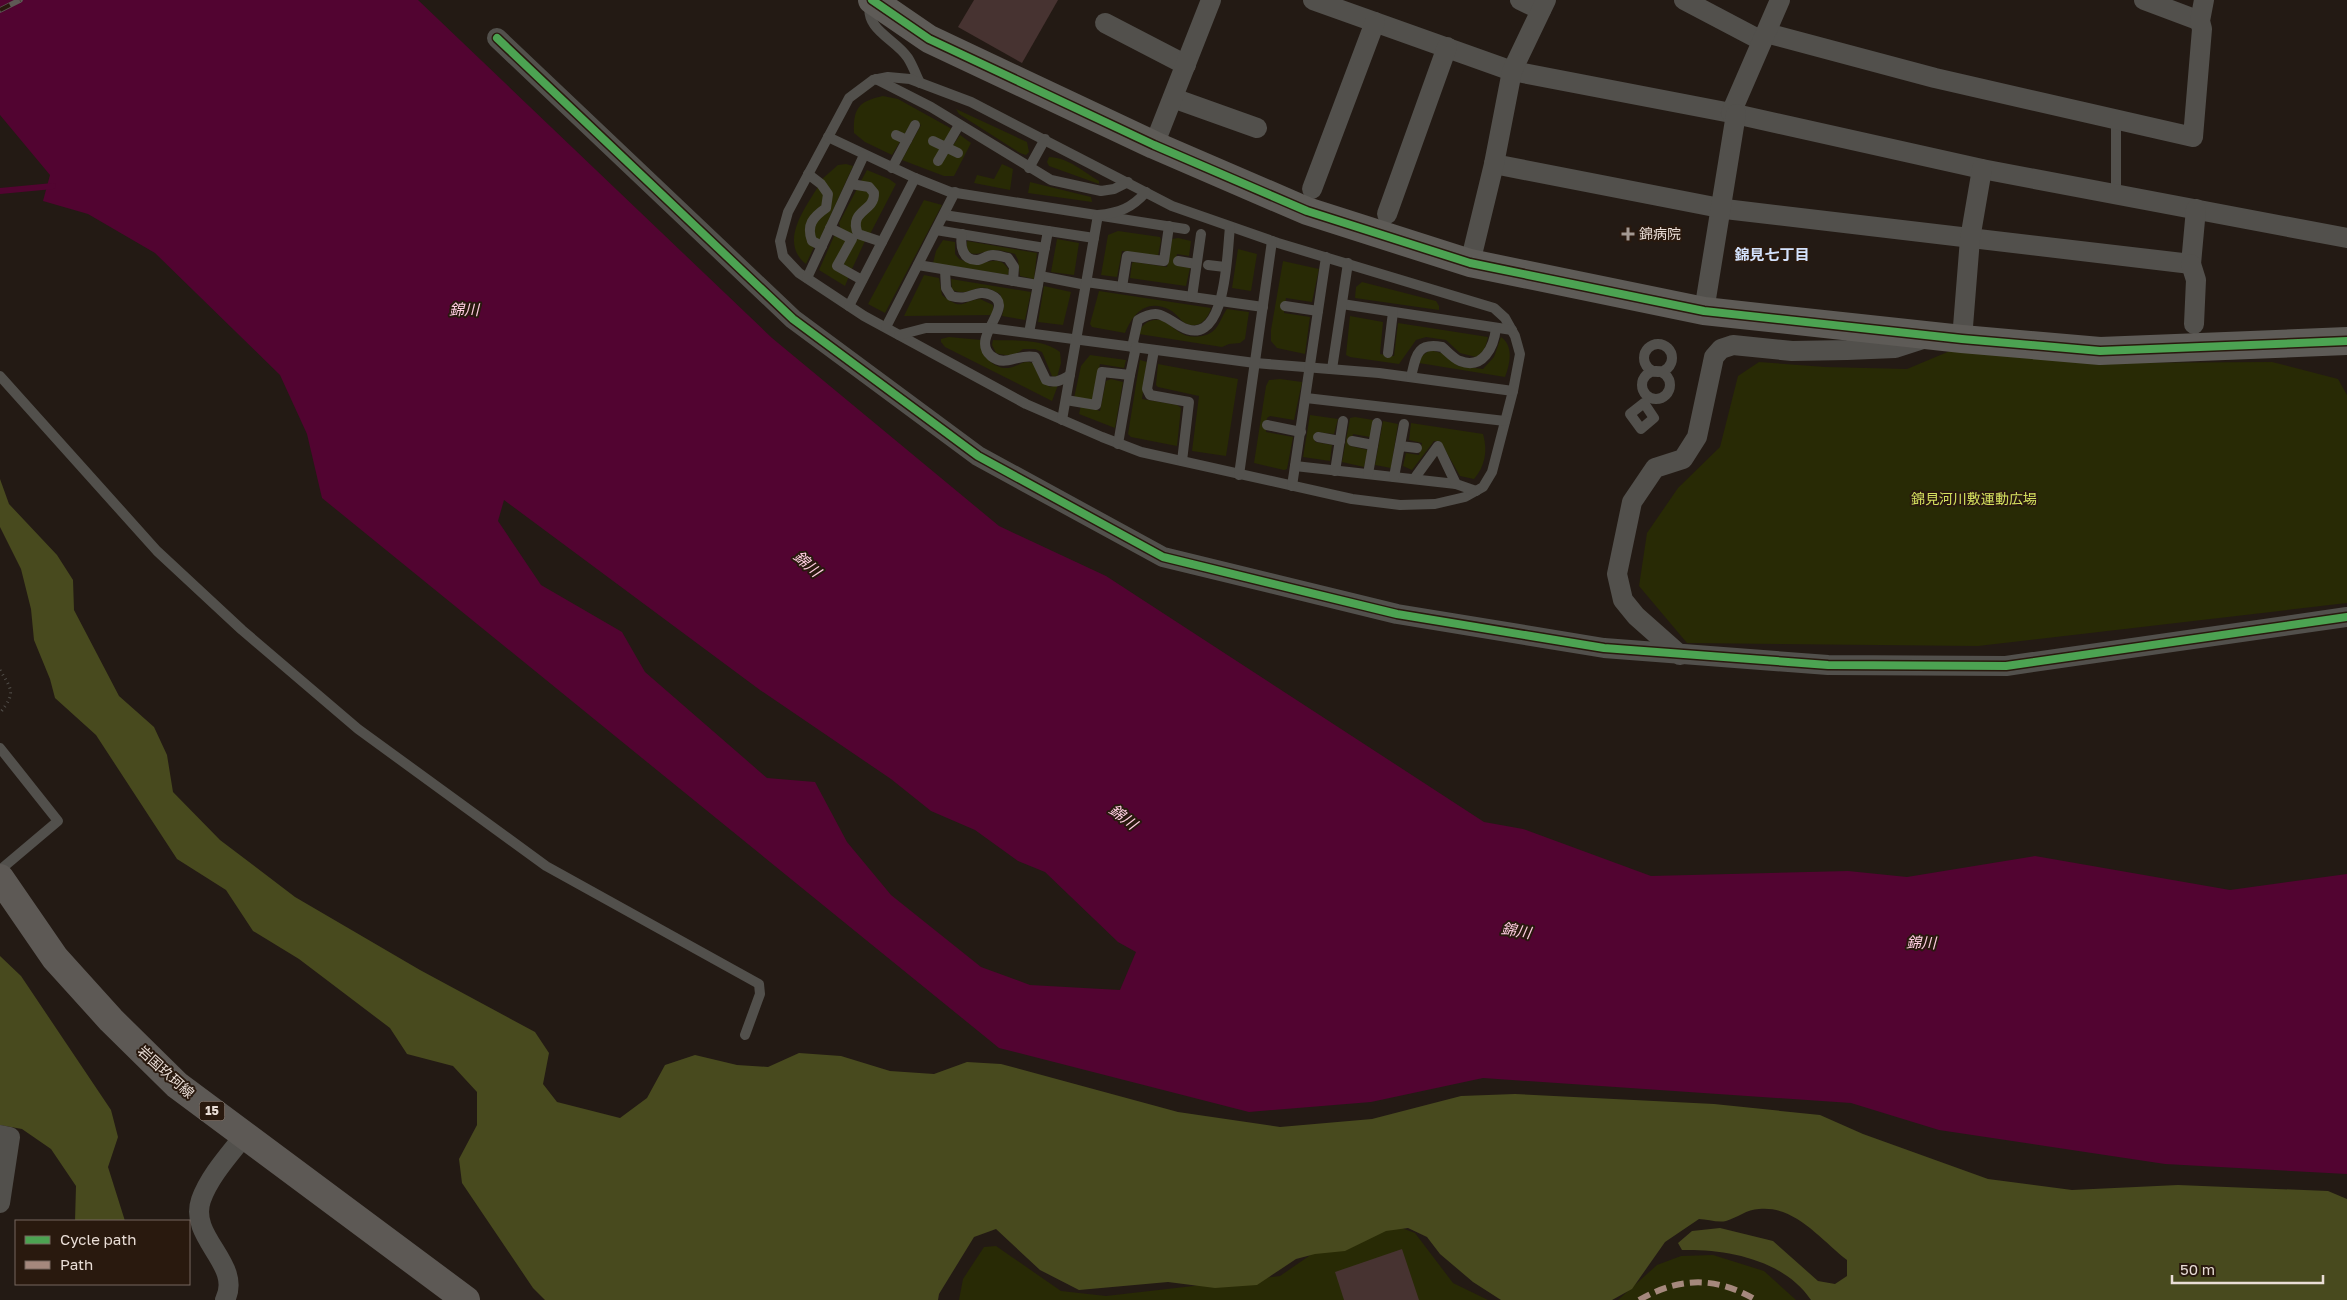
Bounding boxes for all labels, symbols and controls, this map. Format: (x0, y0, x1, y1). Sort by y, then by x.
place label: 錦病院 (1639, 225, 1681, 242)
marker: 錦病院 (1621, 227, 1635, 241)
district label: 錦見七丁目 (1734, 245, 1810, 263)
water label: 錦川 (449, 300, 481, 318)
park label: 錦見河川敷運動広場 (1911, 490, 2037, 507)
water label: 錦川 (790, 547, 826, 581)
water label: 錦川 (1106, 800, 1143, 834)
water label: 錦川 (1500, 919, 1534, 942)
water label: 錦川 (1906, 933, 1938, 951)
street label: 岩国玖珂線 (135, 1042, 198, 1101)
road number: 15 (200, 1102, 224, 1120)
legend (15, 1220, 190, 1285)
text: Cycle path (60, 1230, 136, 1248)
scale bar (2172, 1252, 2323, 1284)
text: Path (60, 1255, 93, 1273)
text: 50 m (2180, 1260, 2215, 1278)

